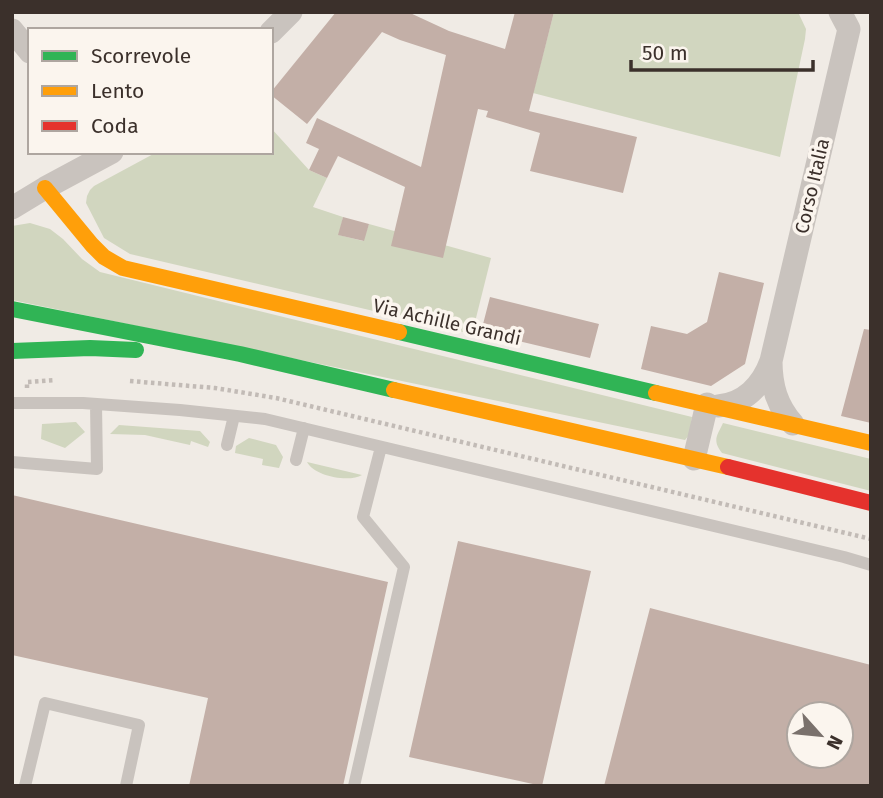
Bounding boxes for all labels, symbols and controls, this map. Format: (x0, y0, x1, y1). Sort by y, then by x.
legend (28, 28, 273, 154)
scale bar (631, 28, 813, 72)
text: 50 m (642, 40, 688, 66)
text: Scorrevole (91, 43, 191, 69)
text: Lento (91, 78, 144, 104)
text: Coda (91, 113, 139, 139)
street label: Corso Italia (790, 136, 834, 236)
street label: Via Achille Grandi (371, 294, 523, 350)
north arrow (785, 700, 855, 770)
text: N (822, 732, 848, 753)

